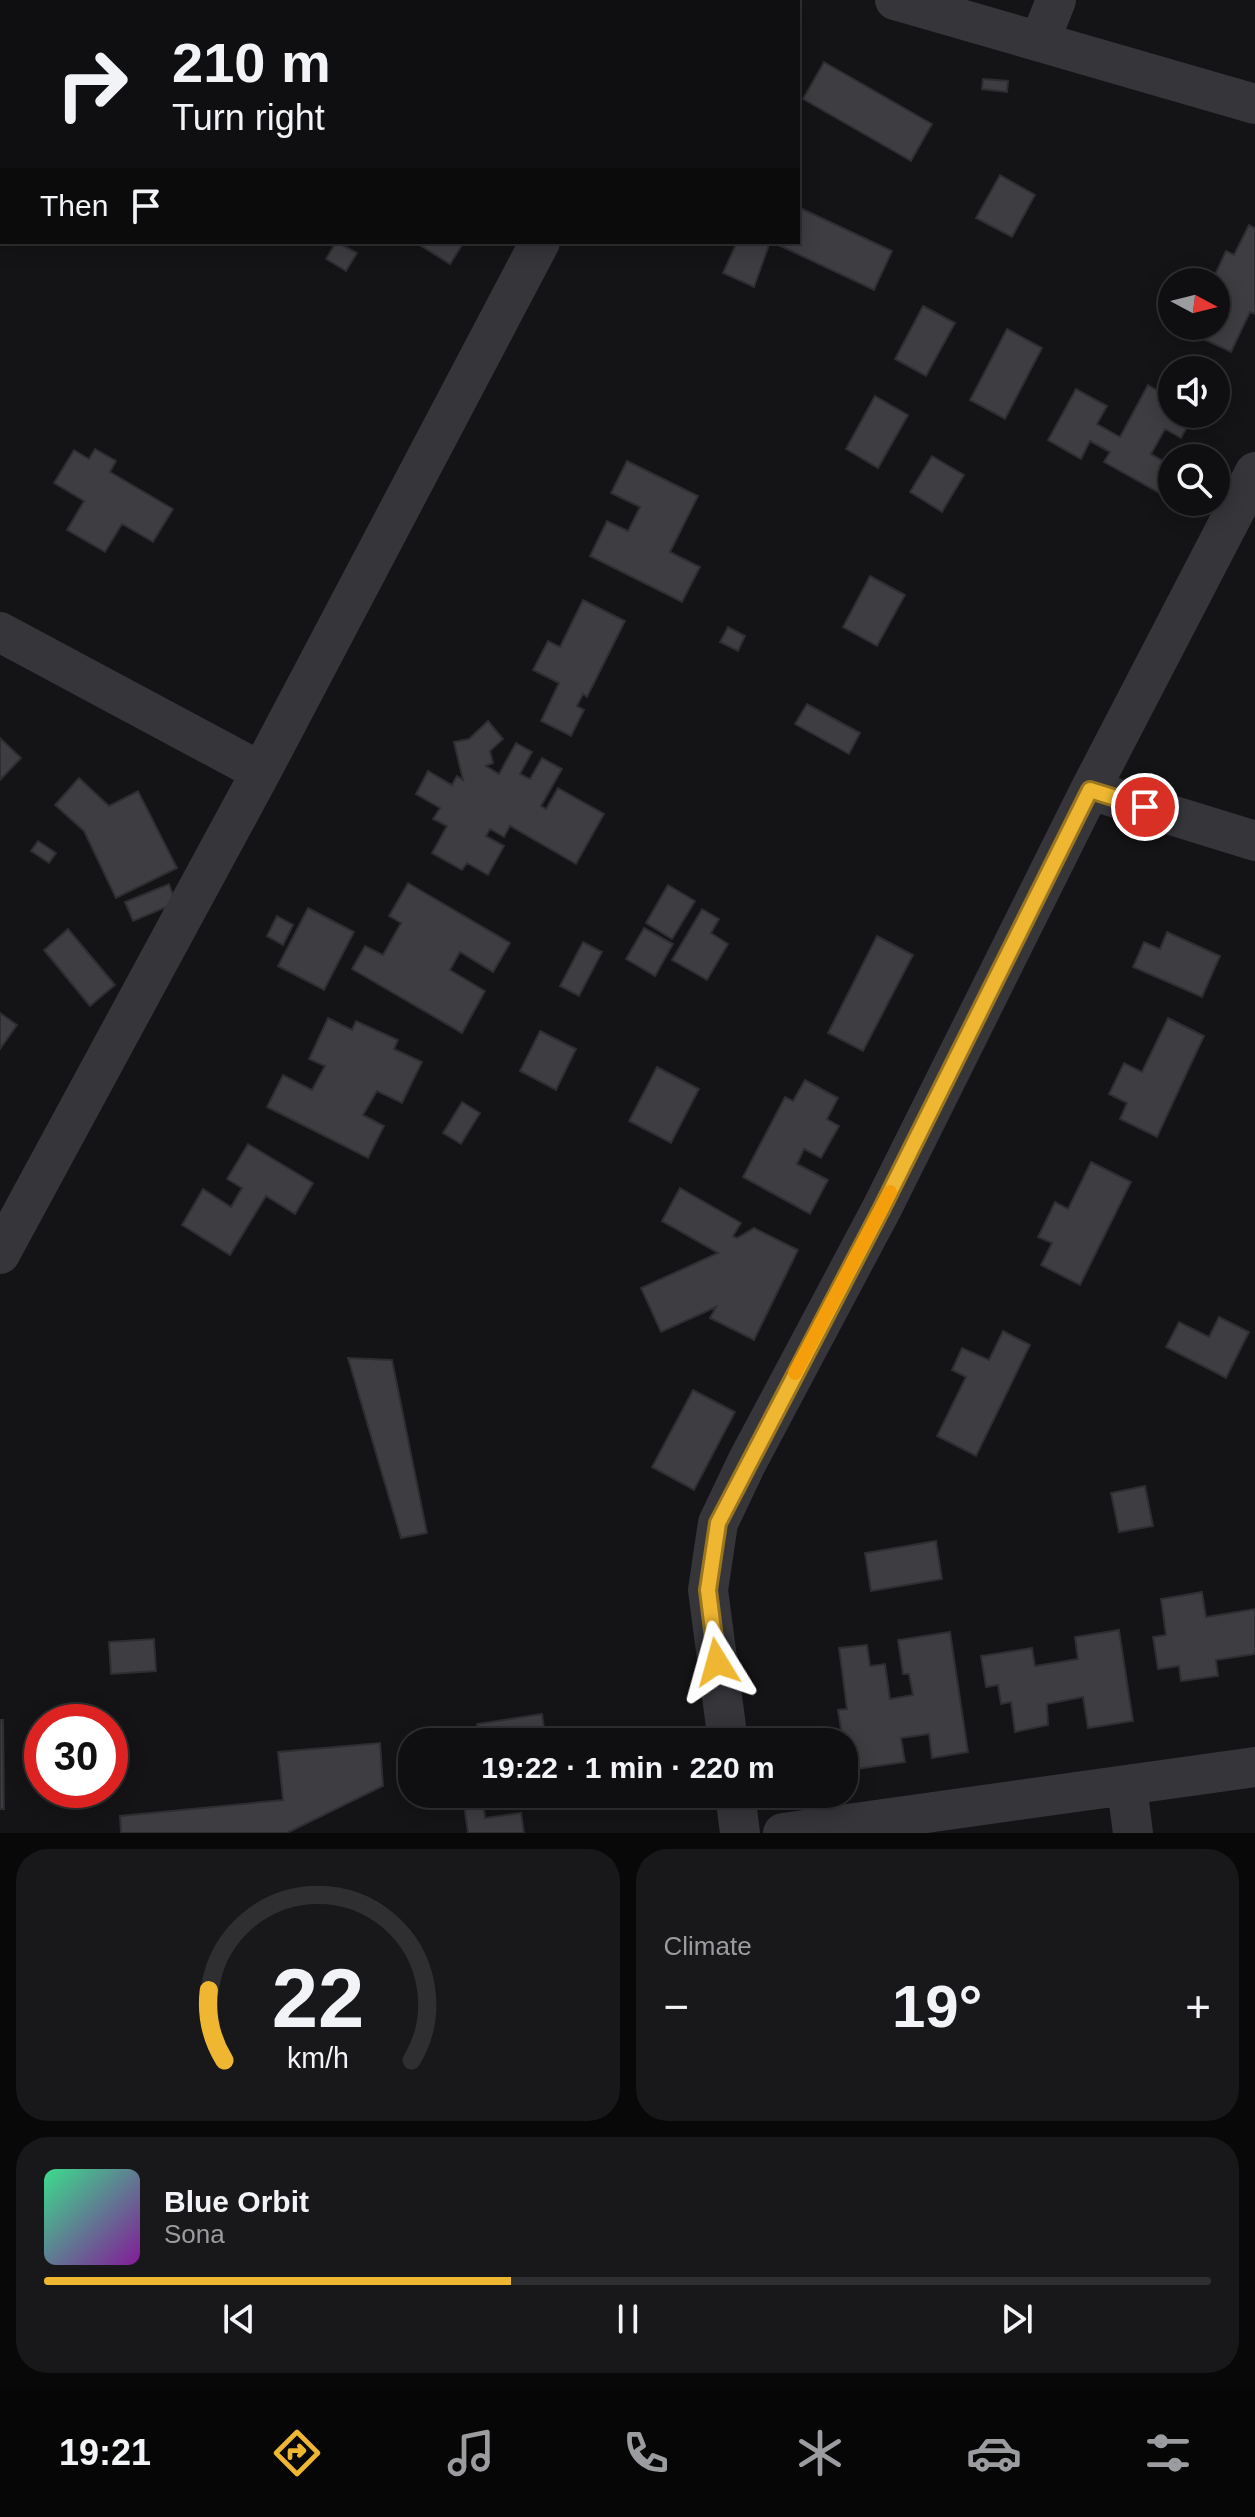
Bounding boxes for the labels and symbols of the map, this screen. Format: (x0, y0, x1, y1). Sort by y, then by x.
north arrow (1158, 268, 1230, 340)
pin (1111, 773, 1179, 841)
position arrow (675, 1620, 759, 1704)
speed limit sign: 30 (24, 1704, 128, 1808)

